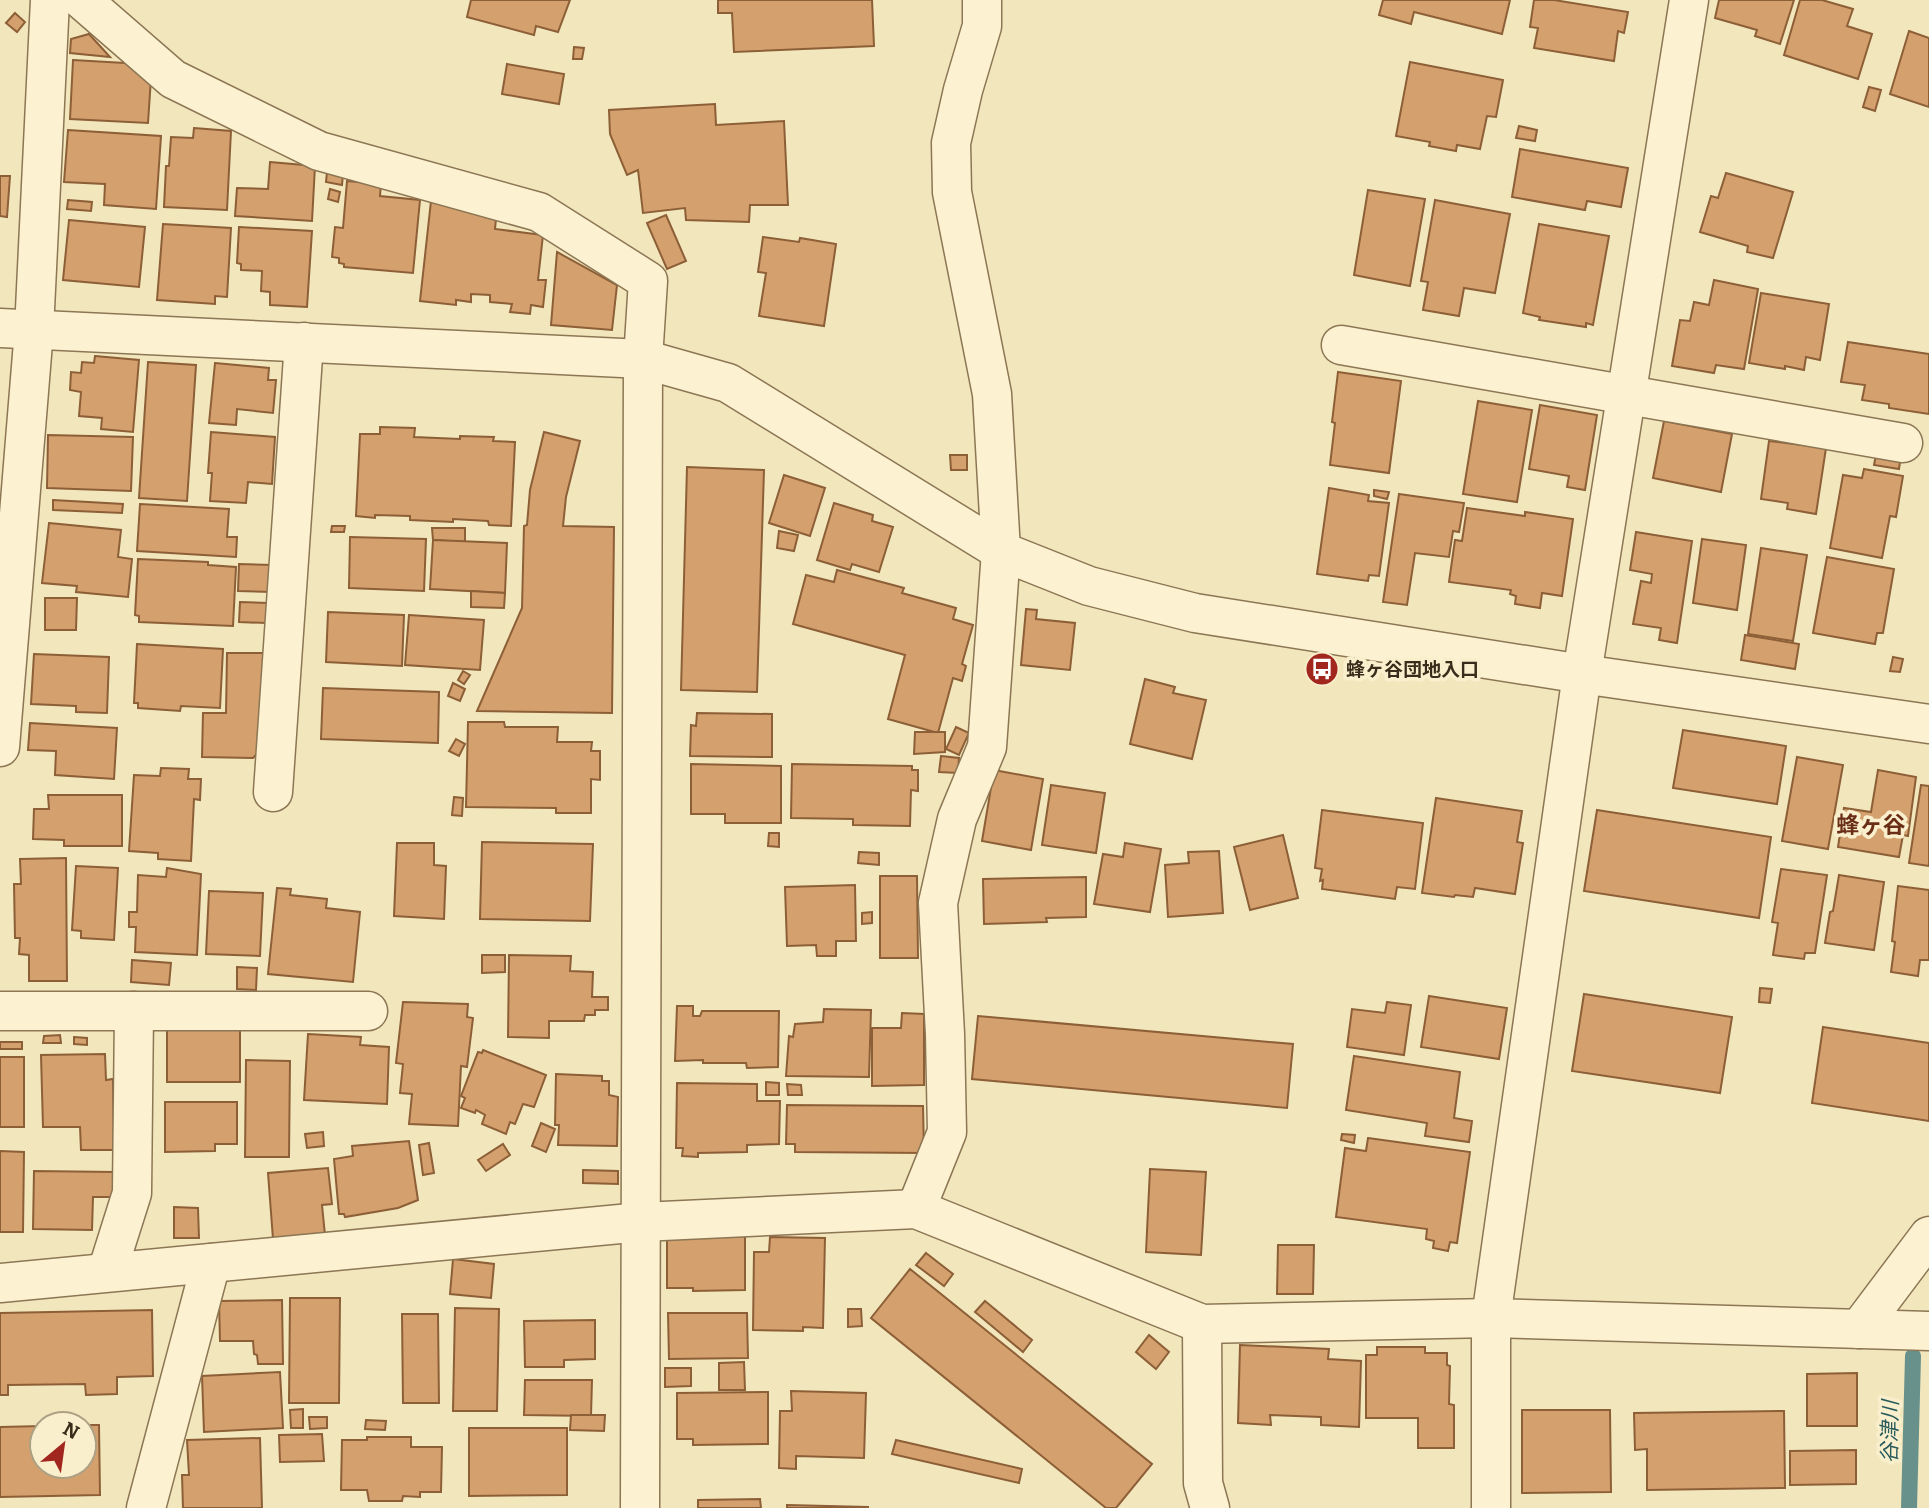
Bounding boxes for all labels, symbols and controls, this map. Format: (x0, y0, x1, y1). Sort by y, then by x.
bus stop icon: 蜂ヶ谷団地入口 (1303, 650, 1341, 688)
place label: 蜂ヶ谷団地入口 (1346, 658, 1479, 681)
district label: 蜂ヶ谷 (1837, 811, 1906, 839)
water label: 谷津川 (1876, 1398, 1904, 1464)
north arrow (28, 1410, 98, 1480)
text: N (59, 1417, 83, 1444)

